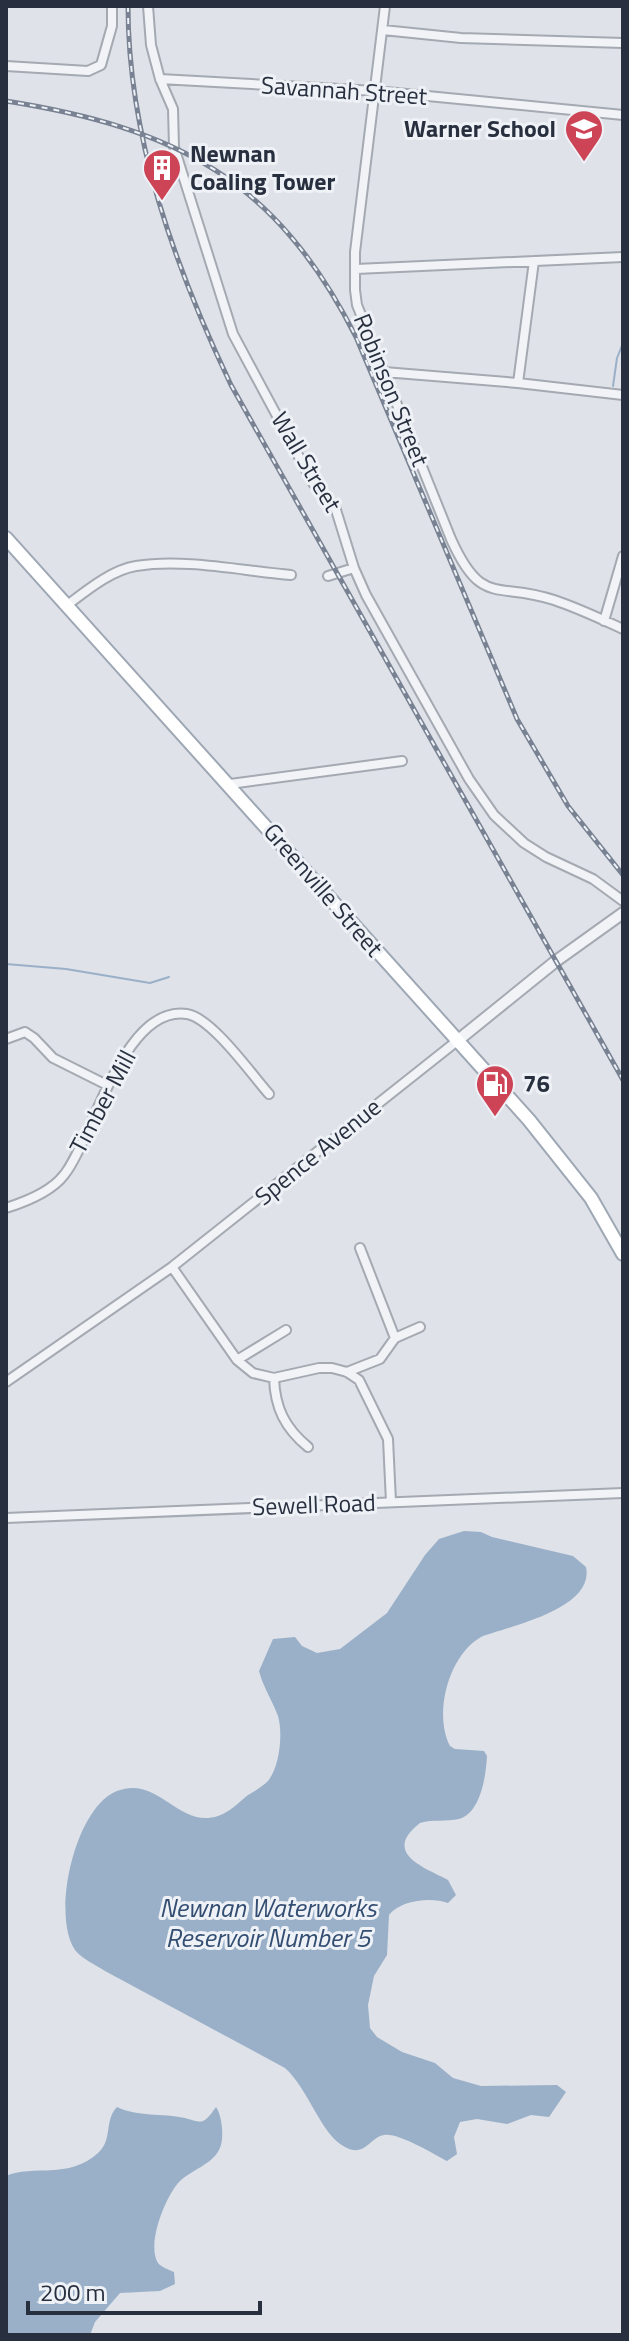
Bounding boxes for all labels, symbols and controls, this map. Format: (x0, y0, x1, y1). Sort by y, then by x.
street label: Savannah Street (260, 66, 429, 114)
school or university icon: Warner School (563, 108, 605, 163)
place label: Warner School (404, 110, 556, 146)
place label: Newnan Coaling Tower (190, 135, 335, 199)
building icon: Newnan Coaling Tower (141, 147, 183, 202)
street label: Robinson Street (345, 308, 439, 472)
street label: Wall Street (263, 405, 351, 519)
street label: Greenville Street (255, 815, 393, 965)
street label: Timber Mill (60, 1043, 144, 1160)
fuel station icon: 76 (474, 1063, 516, 1118)
place label: 76 (523, 1065, 550, 1101)
street label: Spence Avenue (246, 1089, 388, 1214)
street label: Sewell Road (252, 1484, 376, 1524)
water label: Newnan Waterworks Reservoir Number 5 (160, 1888, 378, 1957)
scale bar (28, 2265, 260, 2315)
text: 200 m (40, 2274, 106, 2310)

